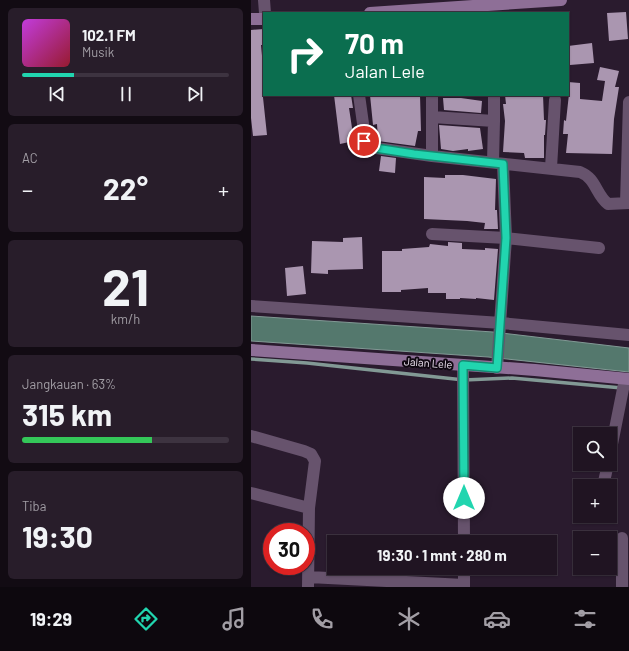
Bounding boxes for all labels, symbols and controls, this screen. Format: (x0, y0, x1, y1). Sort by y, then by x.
text: 102.1 FM (82, 26, 136, 44)
text: 70 m (345, 26, 404, 60)
icon: right (279, 28, 331, 80)
text: Musik (82, 44, 114, 60)
text: Jalan Lele (345, 60, 425, 82)
icon: previous (46, 83, 68, 105)
icon: pause (115, 83, 137, 105)
icon: next (184, 83, 206, 105)
pin (347, 124, 381, 158)
icon: arrive (353, 130, 375, 152)
text: AC (22, 150, 38, 166)
text: 22° (103, 170, 148, 206)
text: − (22, 176, 33, 202)
text: + (218, 176, 229, 202)
text: 21 (102, 254, 149, 316)
text: km/h (111, 311, 140, 327)
street label: Jalan Lele (403, 354, 453, 371)
text: Jangkauan · 63% (22, 376, 116, 392)
text: 315 km (22, 396, 112, 432)
map controls (573, 427, 617, 575)
button: search (573, 427, 617, 471)
position arrow (443, 477, 485, 519)
button: + (573, 479, 617, 523)
text: Tiba (22, 498, 46, 514)
text: 19:30 (22, 518, 93, 554)
speed limit sign: 30 (263, 523, 315, 575)
button: − (573, 531, 617, 575)
text: 19:30 · 1 mnt · 280 m (377, 546, 507, 564)
icon: directions (132, 605, 160, 633)
icon: music (220, 605, 248, 633)
icon: phone (308, 605, 336, 633)
icon: climate (395, 605, 423, 633)
icon: car (483, 605, 511, 633)
icon: filters (571, 605, 599, 633)
text: 19:29 (30, 608, 72, 630)

